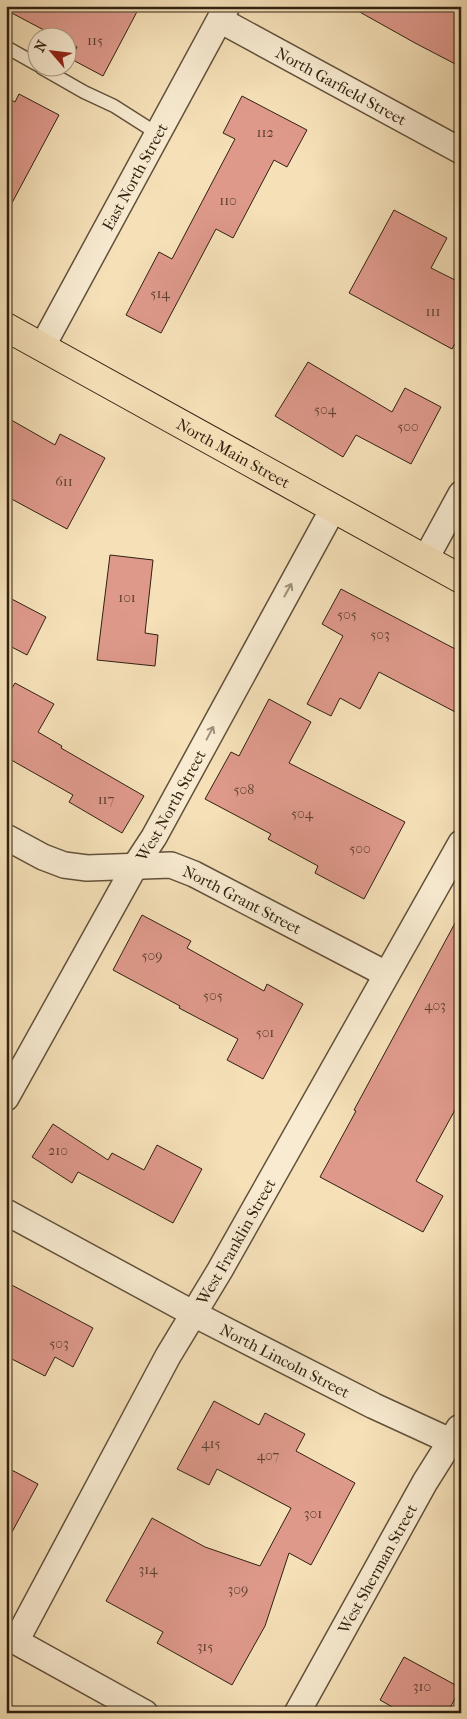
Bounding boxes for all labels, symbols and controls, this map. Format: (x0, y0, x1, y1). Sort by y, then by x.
north arrow (28, 28, 78, 78)
house number: 115 (87, 32, 103, 49)
text: N (31, 37, 51, 55)
street label: North Garfield Street (273, 43, 410, 129)
street label: East North Street (98, 119, 171, 233)
house number: 112 (256, 124, 274, 141)
house number: 110 (219, 192, 237, 209)
house number: 514 (150, 285, 170, 302)
house number: 111 (426, 303, 441, 320)
house number: 504 (314, 401, 337, 418)
street label: North Main Street (173, 414, 294, 492)
house number: 500 (397, 418, 419, 435)
house number: 611 (55, 473, 73, 490)
one-way arrow (283, 582, 293, 597)
house number: 101 (118, 589, 136, 606)
house number: 505 (337, 606, 357, 623)
house number: 503 (370, 626, 390, 643)
one-way arrow (206, 726, 216, 740)
street label: West North Street (131, 746, 210, 865)
house number: 508 (234, 781, 254, 798)
house number: 117 (98, 791, 115, 808)
house number: 504 (291, 805, 314, 822)
house number: 500 (349, 840, 371, 857)
street label: North Grant Street (180, 861, 305, 938)
house number: 509 (141, 947, 163, 964)
house number: 505 (203, 987, 223, 1004)
house number: 403 (424, 997, 446, 1014)
house number: 501 (256, 1024, 274, 1041)
house number: 210 (48, 1142, 68, 1159)
street label: West Franklin Street (191, 1175, 279, 1309)
street label: North Lincoln Street (217, 1319, 353, 1402)
house number: 503 (49, 1335, 69, 1352)
house number: 415 (201, 1435, 221, 1452)
house number: 407 (257, 1447, 280, 1464)
street label: West Sherman Street (333, 1500, 421, 1638)
house number: 301 (304, 1505, 322, 1522)
house number: 314 (138, 1561, 158, 1578)
house number: 309 (228, 1581, 248, 1598)
house number: 315 (197, 1638, 213, 1655)
house number: 310 (413, 1678, 431, 1695)

